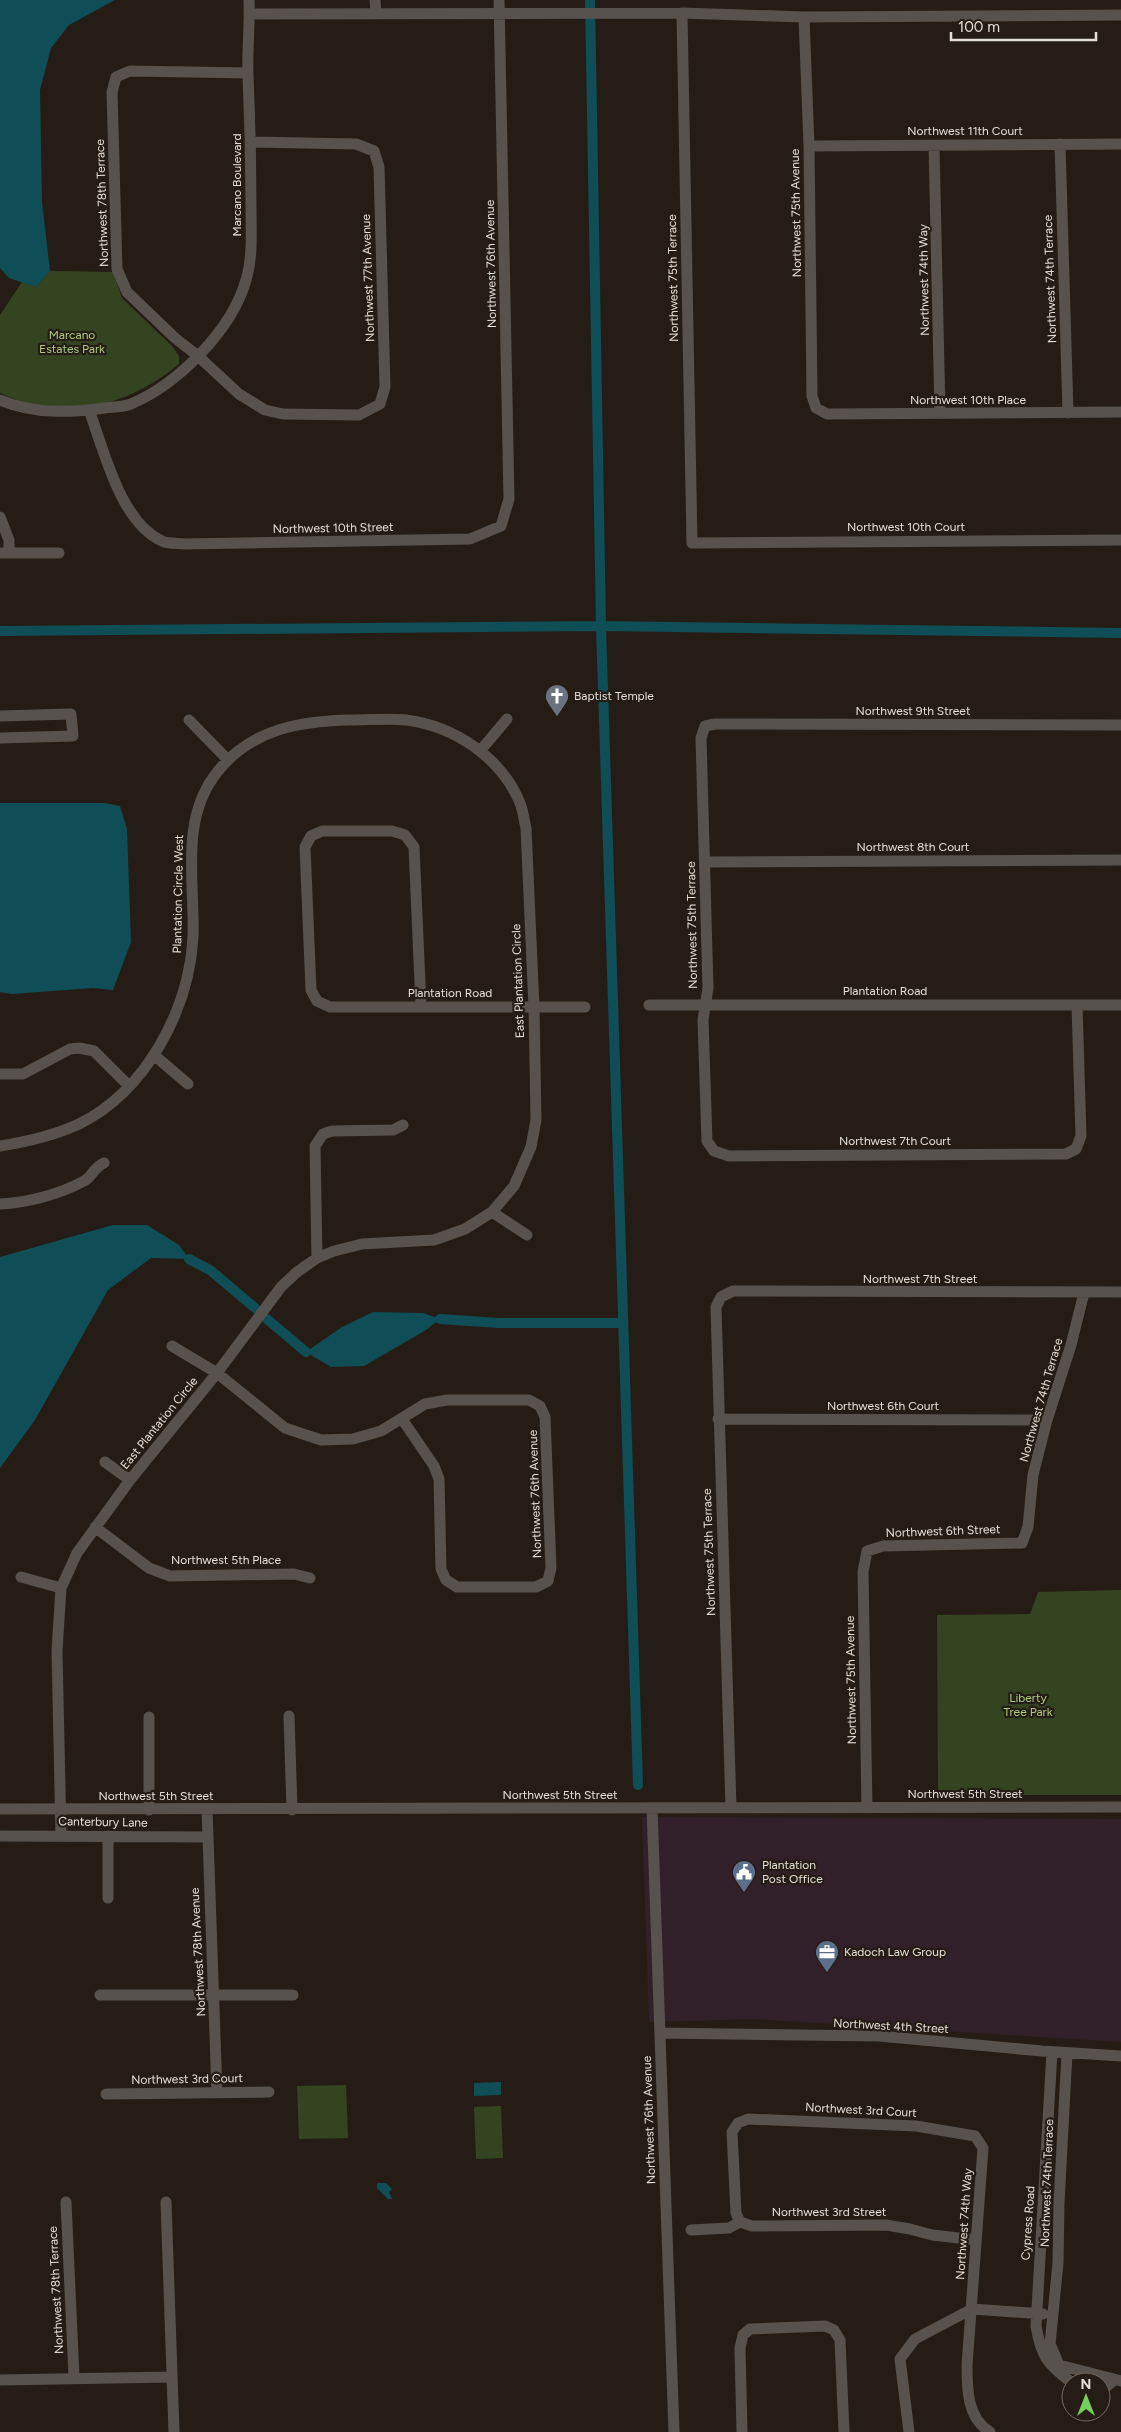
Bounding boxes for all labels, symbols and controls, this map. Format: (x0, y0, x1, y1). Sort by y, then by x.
scale bar (951, 10, 1096, 42)
text: 100 m (958, 18, 1000, 36)
street label: Northwest 11th Court (907, 124, 1023, 138)
street label: Marcano Boulevard (230, 134, 244, 236)
street label: Northwest 78th Terrace (93, 138, 111, 267)
street label: Northwest 75th Avenue (788, 148, 804, 277)
street label: Northwest 76th Avenue (483, 199, 499, 328)
street label: Northwest 77th Avenue (359, 213, 377, 342)
street label: Northwest 75th Terrace (665, 214, 681, 342)
street label: Northwest 74th Terrace (1041, 214, 1059, 343)
street label: Northwest 74th Way (916, 223, 932, 336)
park label: Marcano Estates Park (39, 328, 105, 356)
street label: Northwest 10th Place (910, 393, 1026, 407)
street label: Northwest 10th Street (272, 520, 394, 536)
street label: Northwest 10th Court (847, 520, 966, 534)
church icon: Baptist Temple (544, 683, 570, 717)
place label: Baptist Temple (574, 689, 654, 703)
street label: Northwest 9th Street (856, 704, 971, 718)
street label: Plantation Circle West (170, 834, 186, 954)
street label: Northwest 8th Court (857, 840, 970, 854)
street label: Northwest 75th Terrace (684, 861, 700, 989)
street label: East Plantation Circle (509, 923, 527, 1038)
street label: Plantation Road (843, 984, 927, 998)
street label: Plantation Road (408, 986, 492, 1000)
street label: Northwest 7th Court (839, 1134, 951, 1148)
street label: Northwest 7th Street (863, 1272, 978, 1286)
street label: Northwest 74th Terrace (1017, 1336, 1066, 1464)
street label: East Plantation Circle (118, 1374, 201, 1472)
street label: Northwest 6th Court (827, 1399, 940, 1413)
street label: Northwest 76th Avenue (526, 1429, 544, 1558)
street label: Northwest 75th Terrace (700, 1488, 718, 1616)
street label: Northwest 6th Street (885, 1522, 1001, 1540)
street label: Northwest 5th Place (171, 1553, 282, 1567)
street label: Northwest 75th Avenue (843, 1615, 859, 1744)
park label: Liberty Tree Park (1003, 1691, 1053, 1719)
street label: Northwest 5th Street (907, 1787, 1023, 1801)
street label: Northwest 5th Street (502, 1788, 618, 1802)
street label: Northwest 5th Street (98, 1789, 214, 1803)
street label: Canterbury Lane (58, 1814, 148, 1830)
place label: Plantation Post Office (762, 1858, 823, 1886)
public building icon: Plantation Post Office (731, 1859, 757, 1893)
street label: Northwest 78th Avenue (188, 1887, 208, 2017)
office icon: Kadoch Law Group (814, 1939, 840, 1973)
place label: Kadoch Law Group (844, 1945, 946, 1959)
street label: Northwest 4th Street (833, 2016, 950, 2036)
street label: Northwest 76th Avenue (640, 2055, 658, 2184)
street label: Northwest 3rd Court (131, 2071, 243, 2087)
street label: Northwest 3rd Court (805, 2100, 918, 2120)
street label: Northwest 74th Terrace (1038, 2118, 1056, 2247)
street label: Northwest 74th Way (953, 2167, 975, 2280)
street label: Cypress Road (1018, 2185, 1038, 2261)
street label: Northwest 3rd Street (772, 2205, 887, 2219)
street label: Northwest 78th Terrace (46, 2225, 66, 2354)
north arrow (1061, 2372, 1111, 2422)
text: N (1081, 2376, 1091, 2393)

